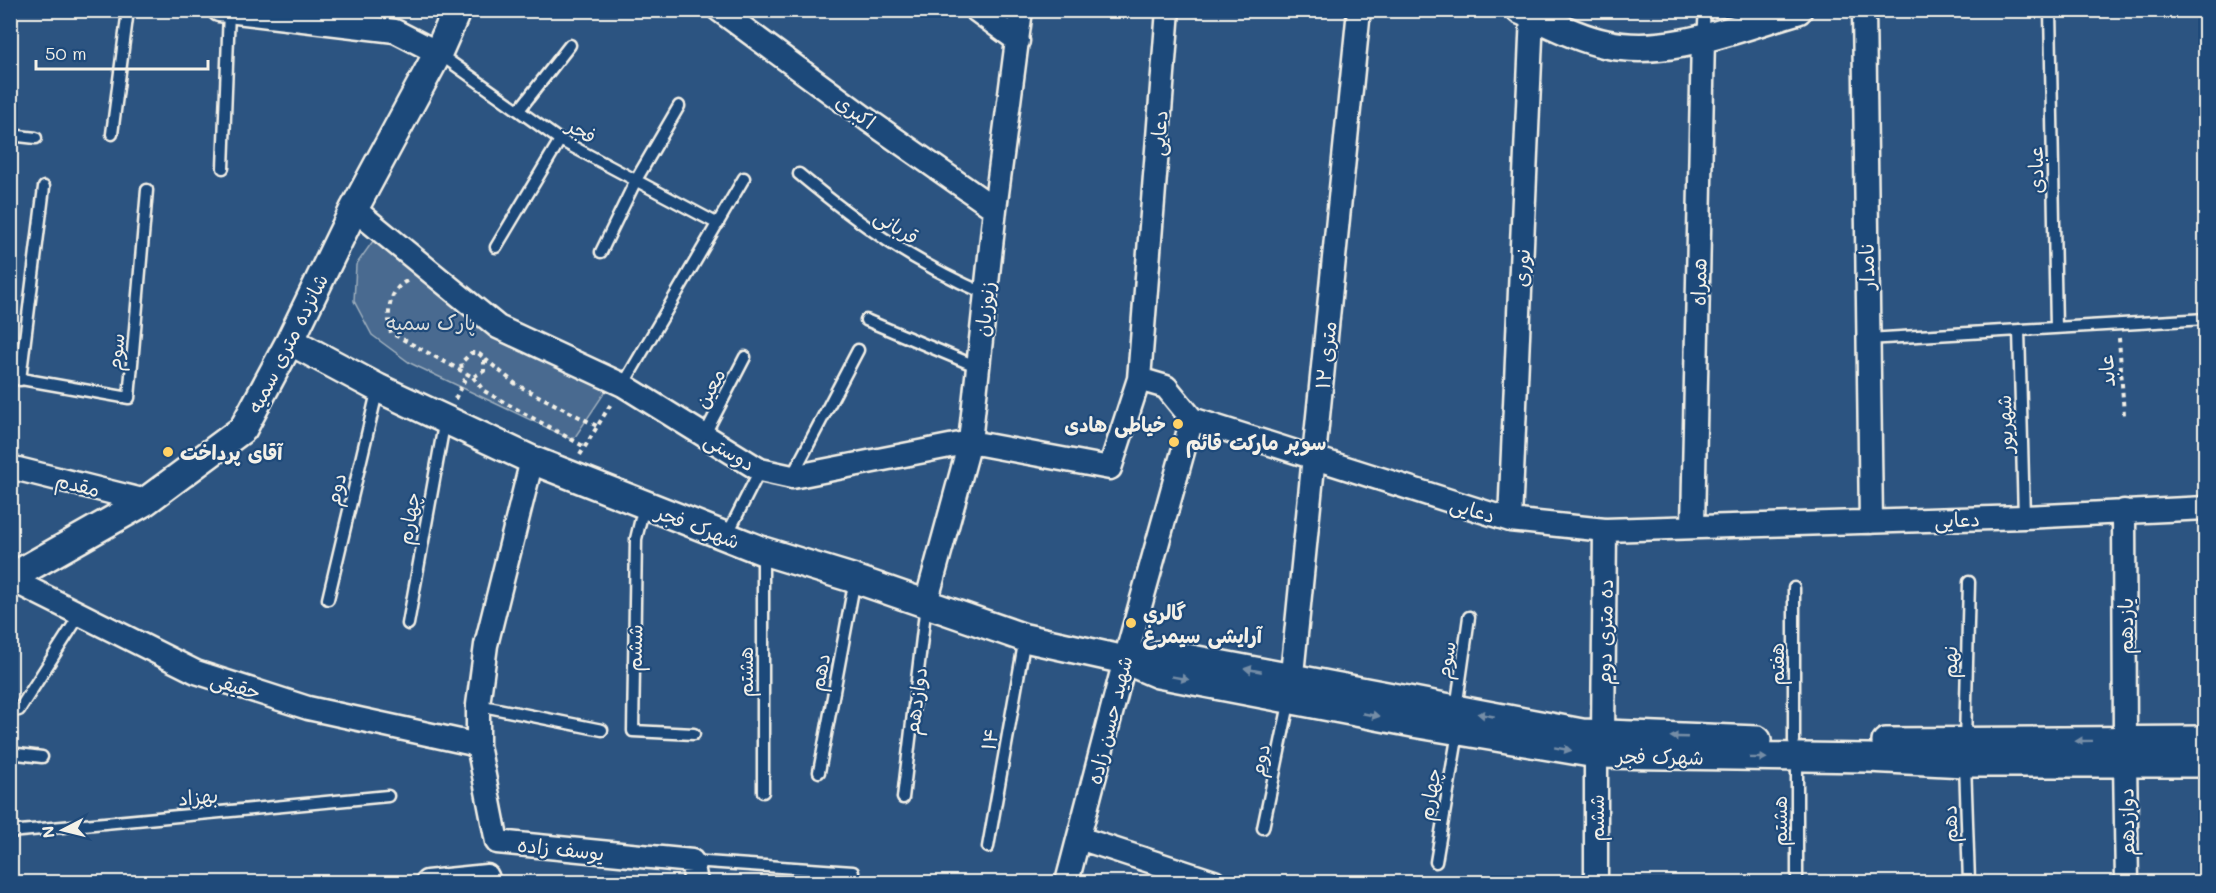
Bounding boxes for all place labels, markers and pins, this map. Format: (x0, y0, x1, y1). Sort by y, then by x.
place label: خیاطی هادی (1064, 411, 1166, 438)
marker: خیاطی هادی (1171, 417, 1185, 431)
place label: سوپر مارکت قائم (1186, 429, 1326, 458)
marker: سوپر مارکت قائم (1167, 435, 1181, 449)
place label: آقای پرداخت (180, 439, 284, 466)
marker: آقای پرداخت (161, 445, 175, 459)
place label: گالری آرایشی سیمرغ (1143, 599, 1264, 650)
marker: گالری آرایشی سیمرغ (1124, 616, 1138, 630)

